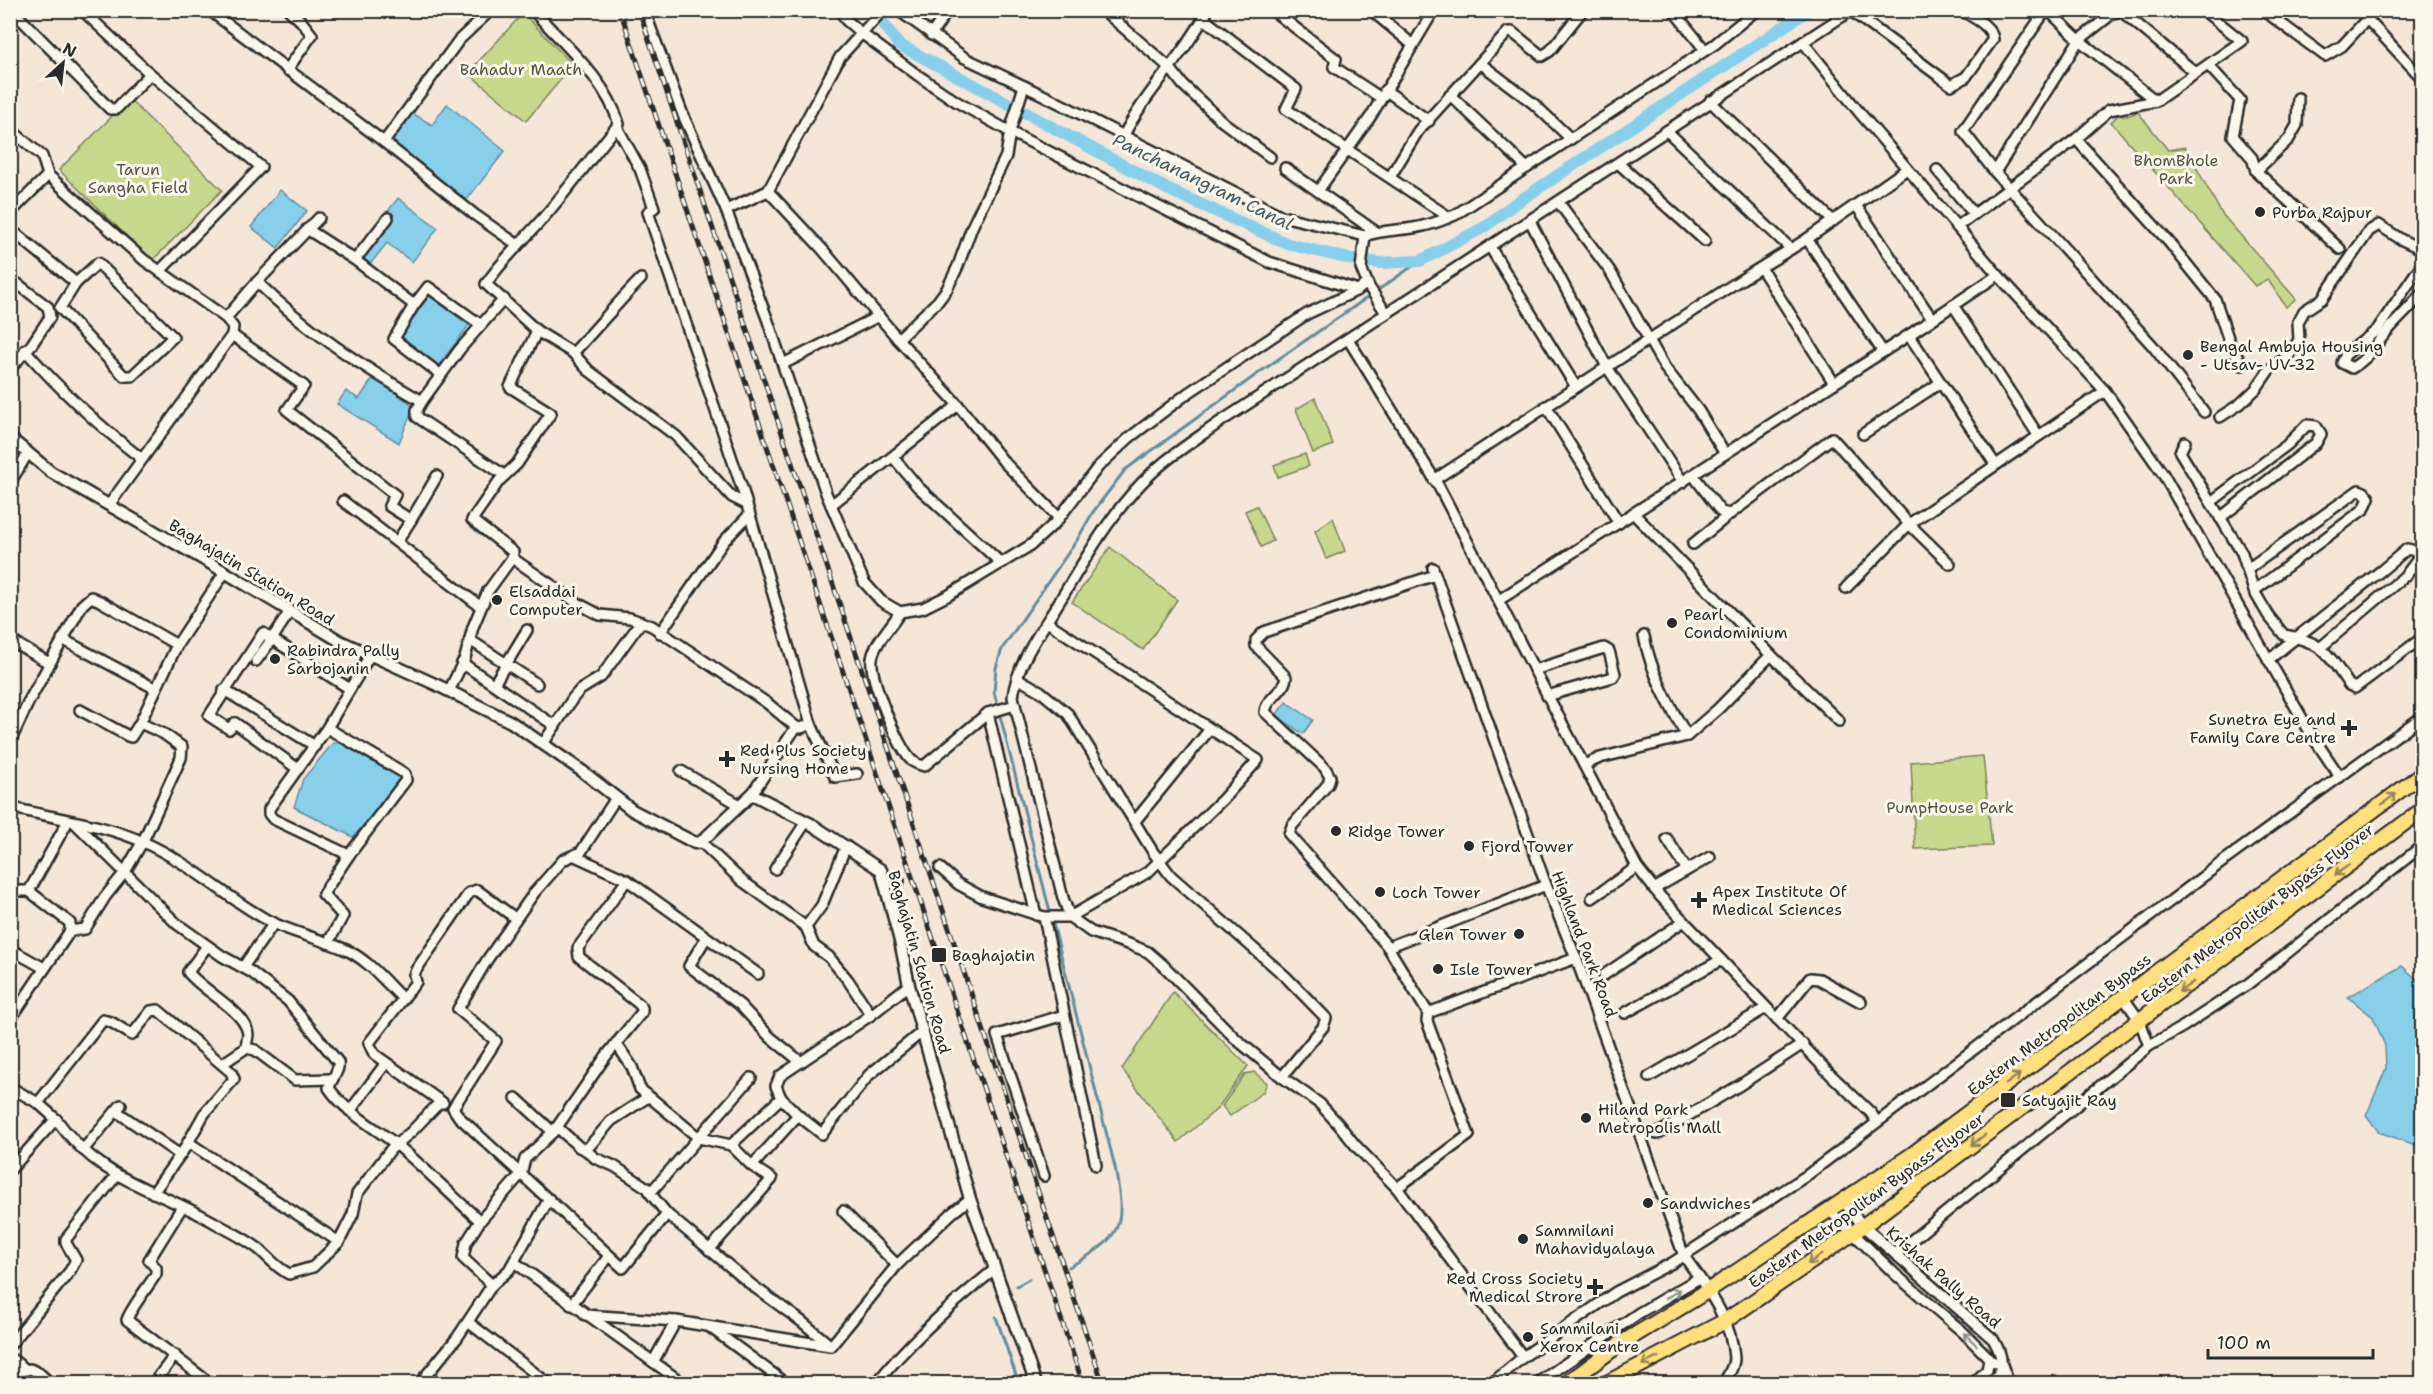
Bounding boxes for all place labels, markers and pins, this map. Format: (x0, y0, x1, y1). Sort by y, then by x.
place label: Purba Rajpur (2272, 202, 2372, 223)
marker: Purba Rajpur (2253, 205, 2267, 219)
place label: Bengal Ambuja Housing - Utsav- UV-32 (2200, 336, 2383, 375)
marker: Bengal Ambuja Housing - Utsav- UV-32 (2181, 348, 2195, 362)
place label: Elsaddai Computer (509, 581, 583, 620)
marker: Elsaddai Computer (490, 593, 504, 607)
place label: Pearl Condominium (1684, 604, 1788, 643)
marker: Pearl Condominium (1665, 616, 1679, 630)
place label: Rabindra Pally Sarbojanin (287, 640, 400, 679)
marker: Rabindra Pally Sarbojanin (268, 652, 282, 666)
place label: Sunetra Eye and Family Care Centre (2190, 709, 2336, 748)
marker: Sunetra Eye and Family Care Centre (2340, 719, 2358, 737)
place label: Red Plus Society Nursing Home (740, 740, 866, 779)
marker: Red Plus Society Nursing Home (718, 750, 736, 768)
place label: Ridge Tower (1348, 821, 1445, 842)
marker: Ridge Tower (1329, 824, 1343, 838)
place label: Fjord Tower (1481, 836, 1574, 857)
marker: Fjord Tower (1462, 839, 1476, 853)
place label: Apex Institute Of Medical Sciences (1712, 881, 1848, 920)
place label: Loch Tower (1392, 882, 1481, 903)
marker: Loch Tower (1373, 885, 1387, 899)
marker: Apex Institute Of Medical Sciences (1690, 891, 1708, 909)
place label: Glen Tower (1419, 924, 1507, 945)
marker: Glen Tower (1512, 927, 1526, 941)
place label: Baghajatin (952, 945, 1035, 966)
marker: Baghajatin (930, 946, 948, 964)
place label: Isle Tower (1450, 959, 1533, 980)
marker: Isle Tower (1431, 962, 1445, 976)
place label: Satyajit Ray (2022, 1090, 2117, 1111)
marker: Satyajit Ray (1999, 1091, 2017, 1109)
place label: Hiland Park Metropolis Mall (1598, 1099, 1721, 1138)
marker: Hiland Park Metropolis Mall (1579, 1111, 1593, 1125)
place label: Sandwiches (1660, 1193, 1751, 1214)
marker: Sandwiches (1641, 1196, 1655, 1210)
place label: Sammilani Mahavidyalaya (1535, 1220, 1655, 1259)
marker: Sammilani Mahavidyalaya (1516, 1232, 1530, 1246)
place label: Red Cross Society Medical Strore (1446, 1268, 1583, 1307)
marker: Red Cross Society Medical Strore (1588, 1280, 1602, 1294)
place label: Sammilani Xerox Centre (1540, 1318, 1639, 1357)
marker: Sammilani Xerox Centre (1521, 1330, 1535, 1344)

